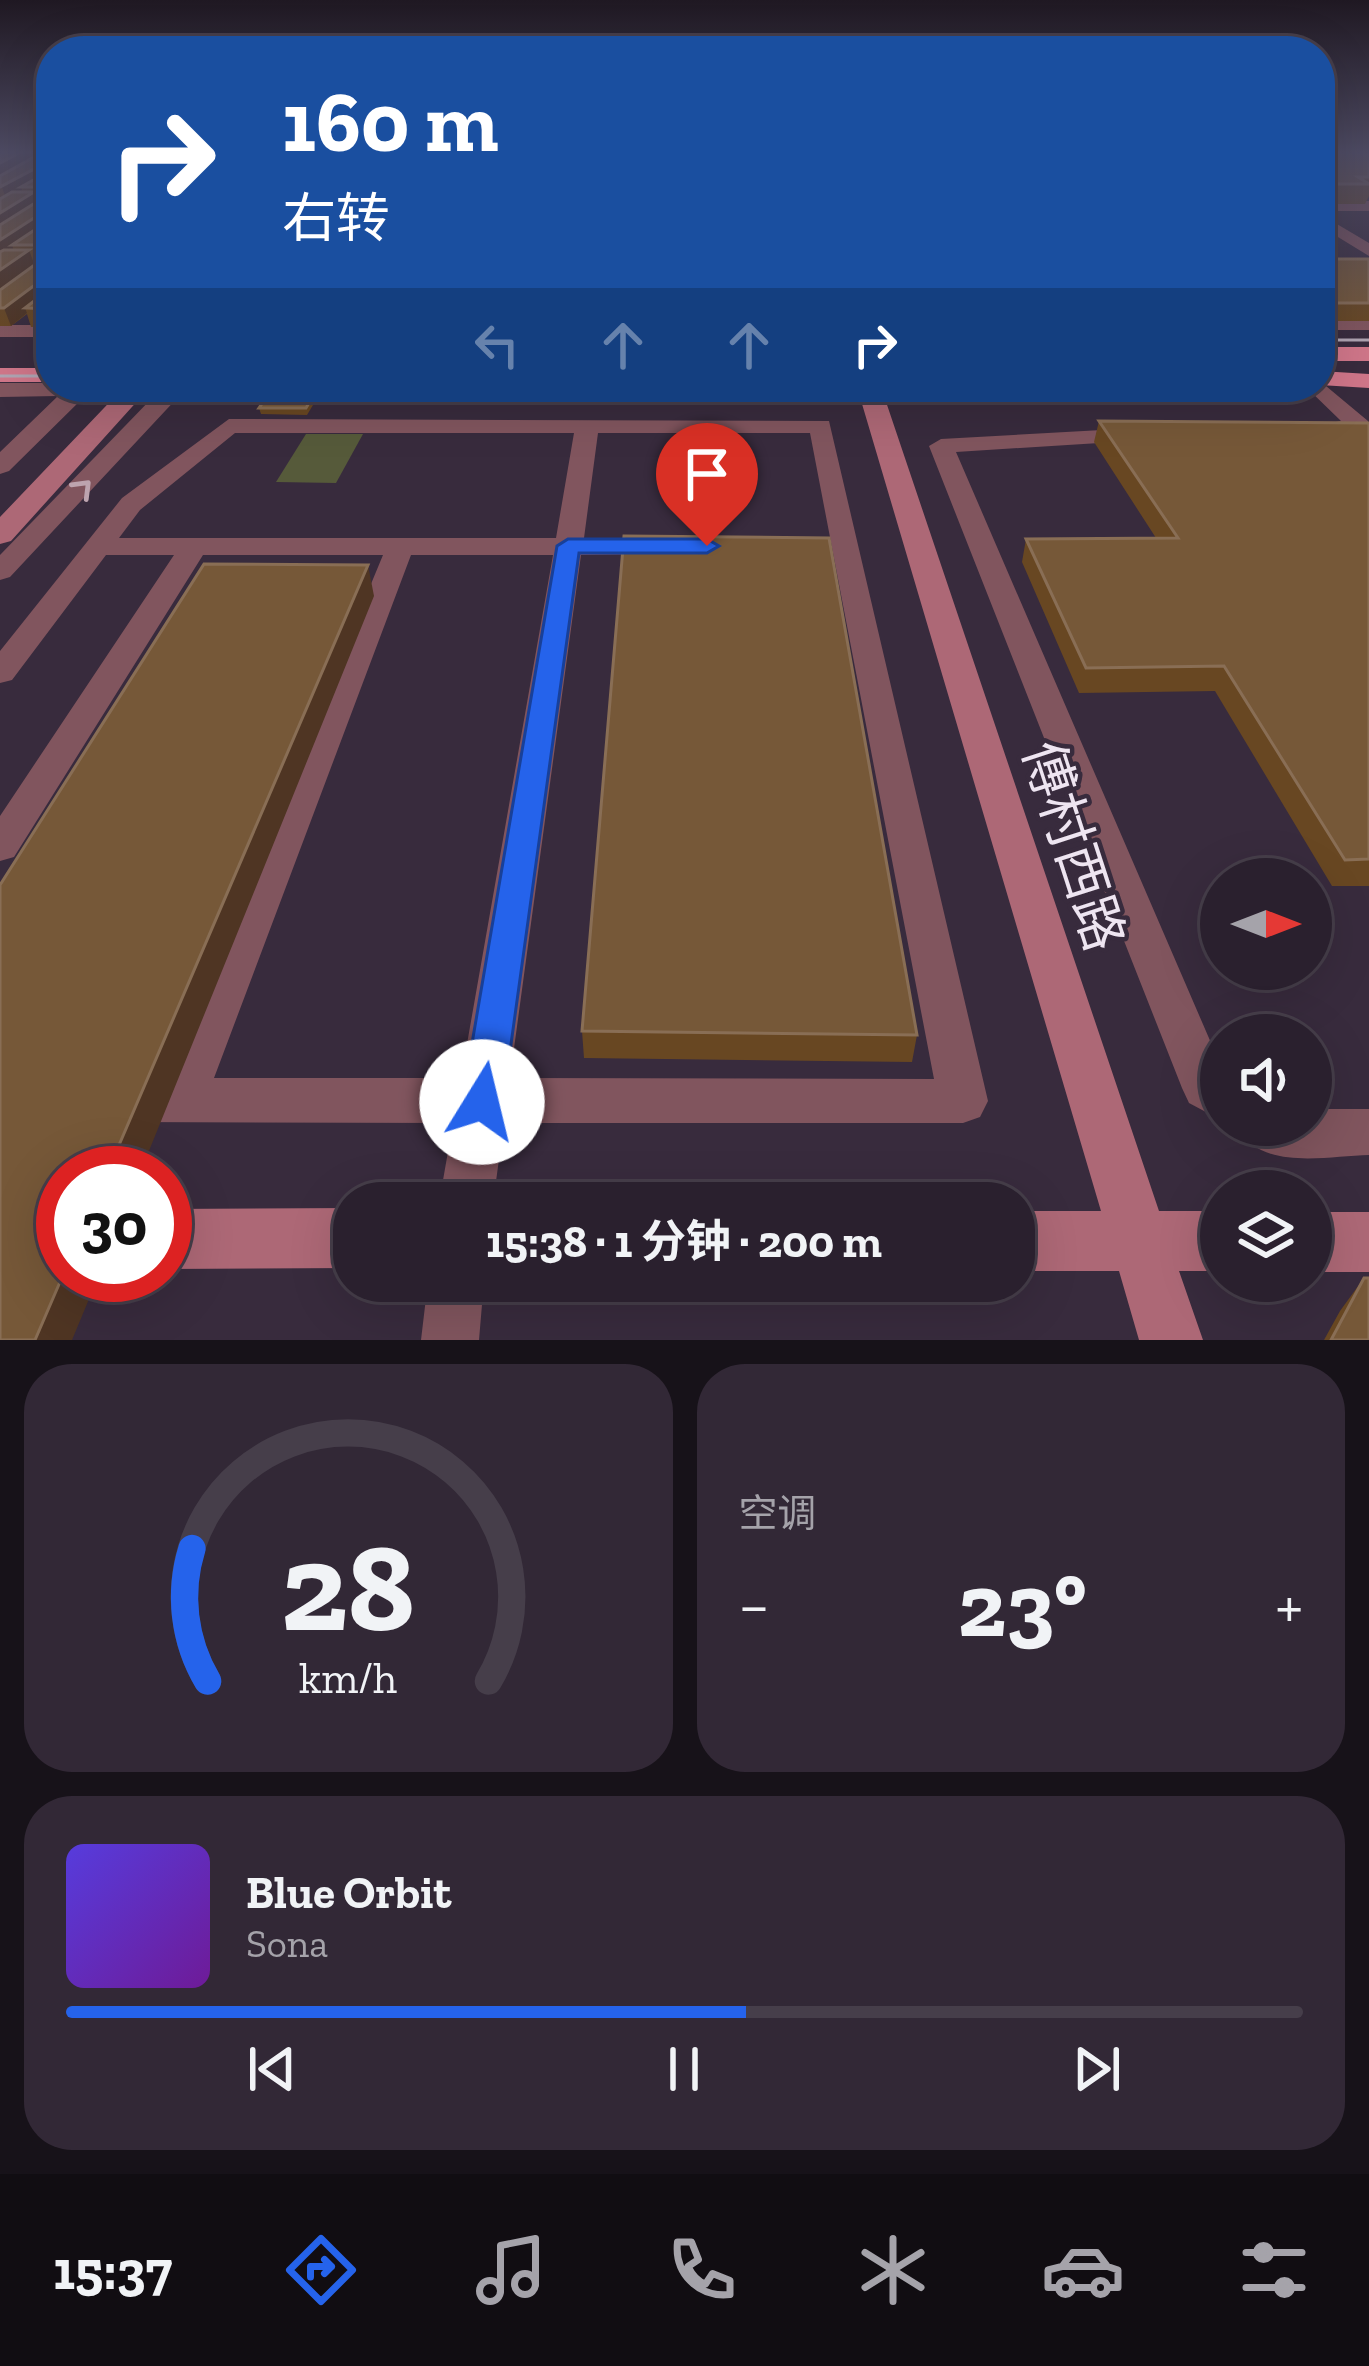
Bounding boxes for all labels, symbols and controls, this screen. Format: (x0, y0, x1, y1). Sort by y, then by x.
text: 160 m (282, 72, 499, 173)
icon: right (84, 84, 240, 240)
text: 右转 (282, 186, 390, 251)
icon: left (464, 312, 530, 378)
icon: ahead (590, 312, 656, 378)
icon: ahead (716, 312, 782, 378)
icon: right (842, 312, 908, 378)
pin (656, 423, 758, 546)
icon: arrive (674, 441, 740, 507)
one-way arrow (69, 480, 91, 502)
street label: 傅村西路 (1009, 733, 1138, 959)
north arrow (1200, 858, 1332, 990)
map controls (1200, 858, 1332, 1302)
button: sound (1200, 1014, 1332, 1146)
position arrow (419, 1039, 545, 1165)
speed limit sign: 30 (36, 1146, 192, 1302)
button: layers (1200, 1170, 1332, 1302)
text: 15:38 · 1 分钟 · 200 m (486, 1215, 882, 1269)
text: 空调 (739, 1490, 817, 1537)
text: 28 (281, 1512, 415, 1662)
text: 23° (958, 1551, 1087, 1659)
text: − (739, 1566, 769, 1645)
text: + (1275, 1566, 1303, 1645)
text: km/h (299, 1653, 397, 1704)
text: Blue Orbit (246, 1866, 451, 1920)
text: Sona (246, 1920, 328, 1967)
icon: previous (239, 2036, 305, 2102)
icon: pause (651, 2036, 717, 2102)
icon: next (1064, 2036, 1130, 2102)
icon: directions (279, 2228, 363, 2312)
icon: music (469, 2228, 553, 2312)
icon: phone (660, 2228, 744, 2312)
icon: climate (851, 2228, 935, 2312)
icon: car (1041, 2228, 1125, 2312)
icon: filters (1232, 2228, 1316, 2312)
text: 15:37 (53, 2238, 172, 2303)

